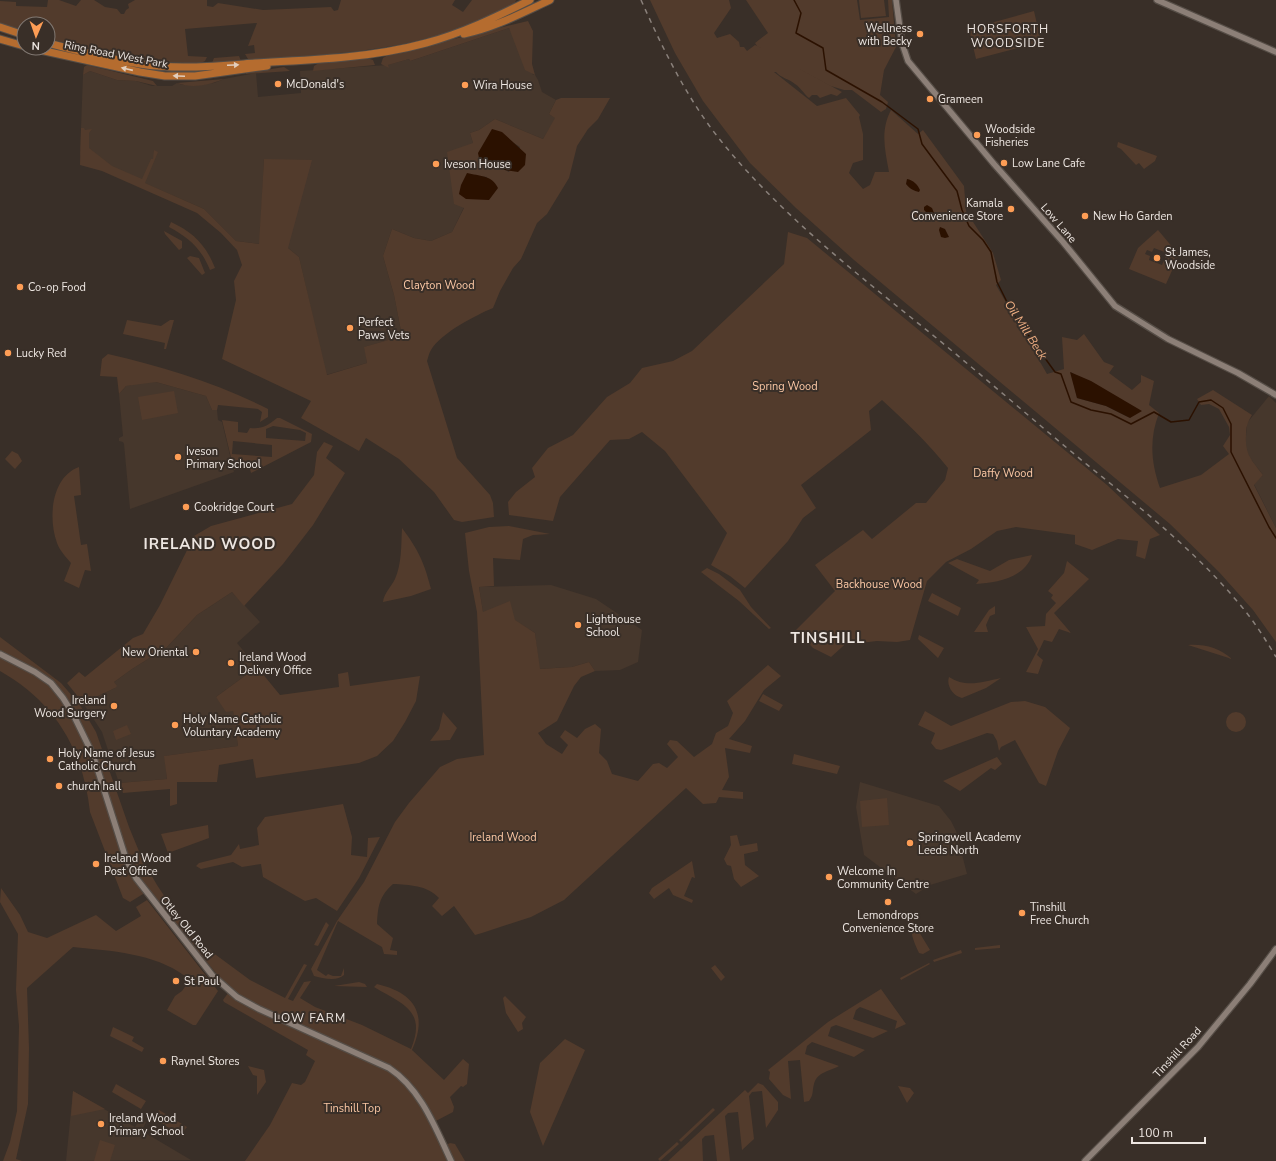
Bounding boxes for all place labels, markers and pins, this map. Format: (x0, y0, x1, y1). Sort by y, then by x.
place label: Wellness with Becky (858, 21, 912, 49)
marker: Wellness with Becky (915, 29, 925, 39)
place label: McDonald's (286, 77, 344, 92)
place label: Wira House (473, 78, 532, 93)
marker: McDonald's (273, 79, 283, 89)
marker: Wira House (460, 80, 470, 90)
place label: Grameen (938, 92, 983, 107)
marker: Grameen (925, 94, 935, 104)
place label: Woodside Fisheries (985, 122, 1035, 150)
marker: Woodside Fisheries (972, 130, 982, 140)
place label: Low Lane Cafe (1012, 156, 1085, 171)
place label: Iveson House (444, 157, 511, 172)
marker: Low Lane Cafe (999, 158, 1009, 168)
marker: Iveson House (431, 159, 441, 169)
place label: Kamala Convenience Store (911, 196, 1003, 224)
marker: Kamala Convenience Store (1006, 204, 1016, 214)
place label: New Ho Garden (1093, 209, 1173, 224)
marker: New Ho Garden (1080, 211, 1090, 221)
place label: St James, Woodside (1165, 245, 1215, 273)
marker: St James, Woodside (1152, 253, 1162, 263)
place label: Co-op Food (28, 280, 86, 295)
marker: Co-op Food (15, 282, 25, 292)
place label: Perfect Paws Vets (358, 315, 410, 343)
marker: Perfect Paws Vets (345, 323, 355, 333)
place label: Lucky Red (16, 346, 66, 361)
marker: Lucky Red (3, 348, 13, 358)
place label: Iveson Primary School (186, 444, 262, 472)
marker: Iveson Primary School (173, 452, 183, 462)
place label: Cookridge Court (194, 500, 274, 515)
marker: Cookridge Court (181, 502, 191, 512)
place label: Lighthouse School (586, 612, 641, 640)
marker: Lighthouse School (573, 620, 583, 630)
place label: New Oriental (122, 645, 189, 660)
marker: New Oriental (191, 647, 201, 657)
place label: Ireland Wood Delivery Office (239, 650, 312, 678)
marker: Ireland Wood Delivery Office (226, 658, 236, 668)
place label: Ireland Wood Surgery (34, 693, 106, 721)
marker: Ireland Wood Surgery (109, 701, 119, 711)
place label: Holy Name Catholic Voluntary Academy (182, 712, 281, 740)
marker: Holy Name Catholic Voluntary Academy (170, 720, 180, 730)
place label: Holy Name of Jesus Catholic Church (58, 746, 155, 774)
marker: Holy Name of Jesus Catholic Church (45, 754, 55, 764)
place label: church hall (67, 779, 122, 794)
marker: church hall (54, 781, 64, 791)
place label: Springwell Academy Leeds North (918, 830, 1021, 858)
marker: Springwell Academy Leeds North (905, 838, 915, 848)
place label: Ireland Wood Post Office (104, 851, 171, 879)
marker: Ireland Wood Post Office (91, 859, 101, 869)
place label: Welcome In Community Centre (837, 864, 929, 892)
marker: Welcome In Community Centre (824, 872, 834, 882)
marker: Lemondrops Convenience Store (883, 897, 893, 907)
place label: Tinshill Free Church (1030, 900, 1089, 928)
place label: Lemondrops Convenience Store (842, 908, 934, 936)
marker: Tinshill Free Church (1017, 908, 1027, 918)
place label: St Paul (184, 974, 220, 989)
marker: St Paul (171, 976, 181, 986)
place label: Raynel Stores (171, 1054, 240, 1069)
marker: Raynel Stores (158, 1056, 168, 1066)
place label: Ireland Wood Primary School (109, 1111, 185, 1139)
marker: Ireland Wood Primary School (96, 1119, 106, 1129)

